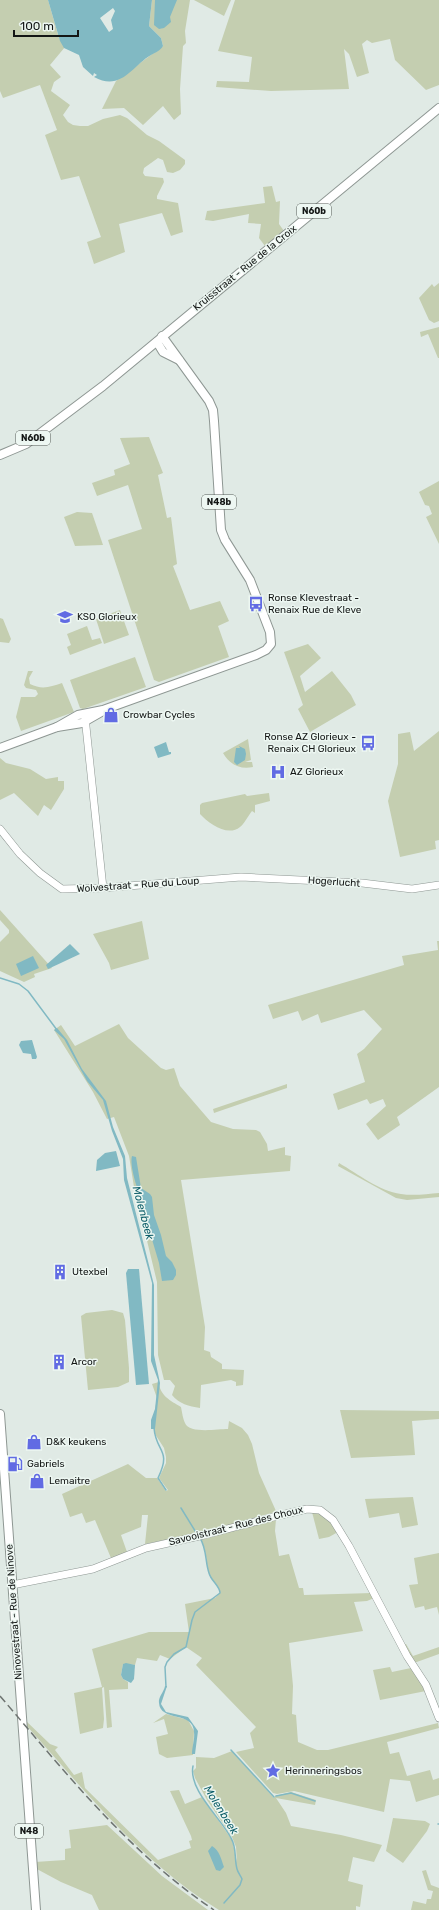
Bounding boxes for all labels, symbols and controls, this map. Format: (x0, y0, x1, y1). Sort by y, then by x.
scale bar (14, 12, 78, 38)
text: 100 m (20, 19, 54, 33)
road number: N60b (297, 204, 331, 218)
street label: Kruisstraat - Rue de la Croix (191, 222, 300, 313)
road number: N60b (16, 431, 50, 445)
road number: N48b (202, 495, 236, 509)
place label: Ronse Klevestraat - Renaix Rue de Kleve (268, 592, 362, 616)
bus stop icon: Ronse Klevestraat - Renaix Rue de Kleve (247, 595, 265, 613)
school or university icon: KSO Glorieux (56, 608, 74, 626)
place label: KSO Glorieux (77, 611, 137, 623)
shop icon: Crowbar Cycles (102, 706, 120, 724)
place label: Crowbar Cycles (123, 709, 195, 721)
place label: Ronse AZ Glorieux - Renaix CH Glorieux (264, 731, 357, 755)
bus stop icon: Ronse AZ Glorieux - Renaix CH Glorieux (359, 734, 377, 752)
hospital icon: AZ Glorieux (269, 763, 287, 781)
place label: AZ Glorieux (290, 766, 344, 778)
street label: Hogerlucht (308, 874, 361, 890)
street label: Wolvestraat - Rue du Loup (76, 875, 200, 895)
water label: Molenbeek (130, 1185, 156, 1242)
building icon: Utexbel (51, 1263, 69, 1281)
place label: Utexbel (72, 1266, 108, 1278)
building icon: Arcor (50, 1353, 68, 1371)
place label: Arcor (71, 1356, 97, 1368)
shop icon: D&K keukens (25, 1433, 43, 1451)
place label: D&K keukens (46, 1436, 106, 1448)
fuel station icon: Gabriels (6, 1455, 24, 1473)
place label: Gabriels (27, 1458, 65, 1470)
shop icon: Lemaitre (28, 1472, 46, 1490)
place label: Lemaitre (49, 1475, 91, 1487)
street label: Savooistraat - Rue des Choux (168, 1503, 305, 1549)
street label: Ninovestraat - Rue de Ninove (3, 1543, 25, 1680)
place icon: Herinneringsbos (264, 1762, 282, 1780)
place label: Herinneringsbos (285, 1765, 362, 1777)
water label: Molenbeek (201, 1783, 241, 1837)
road number: N48 (15, 1824, 43, 1838)

